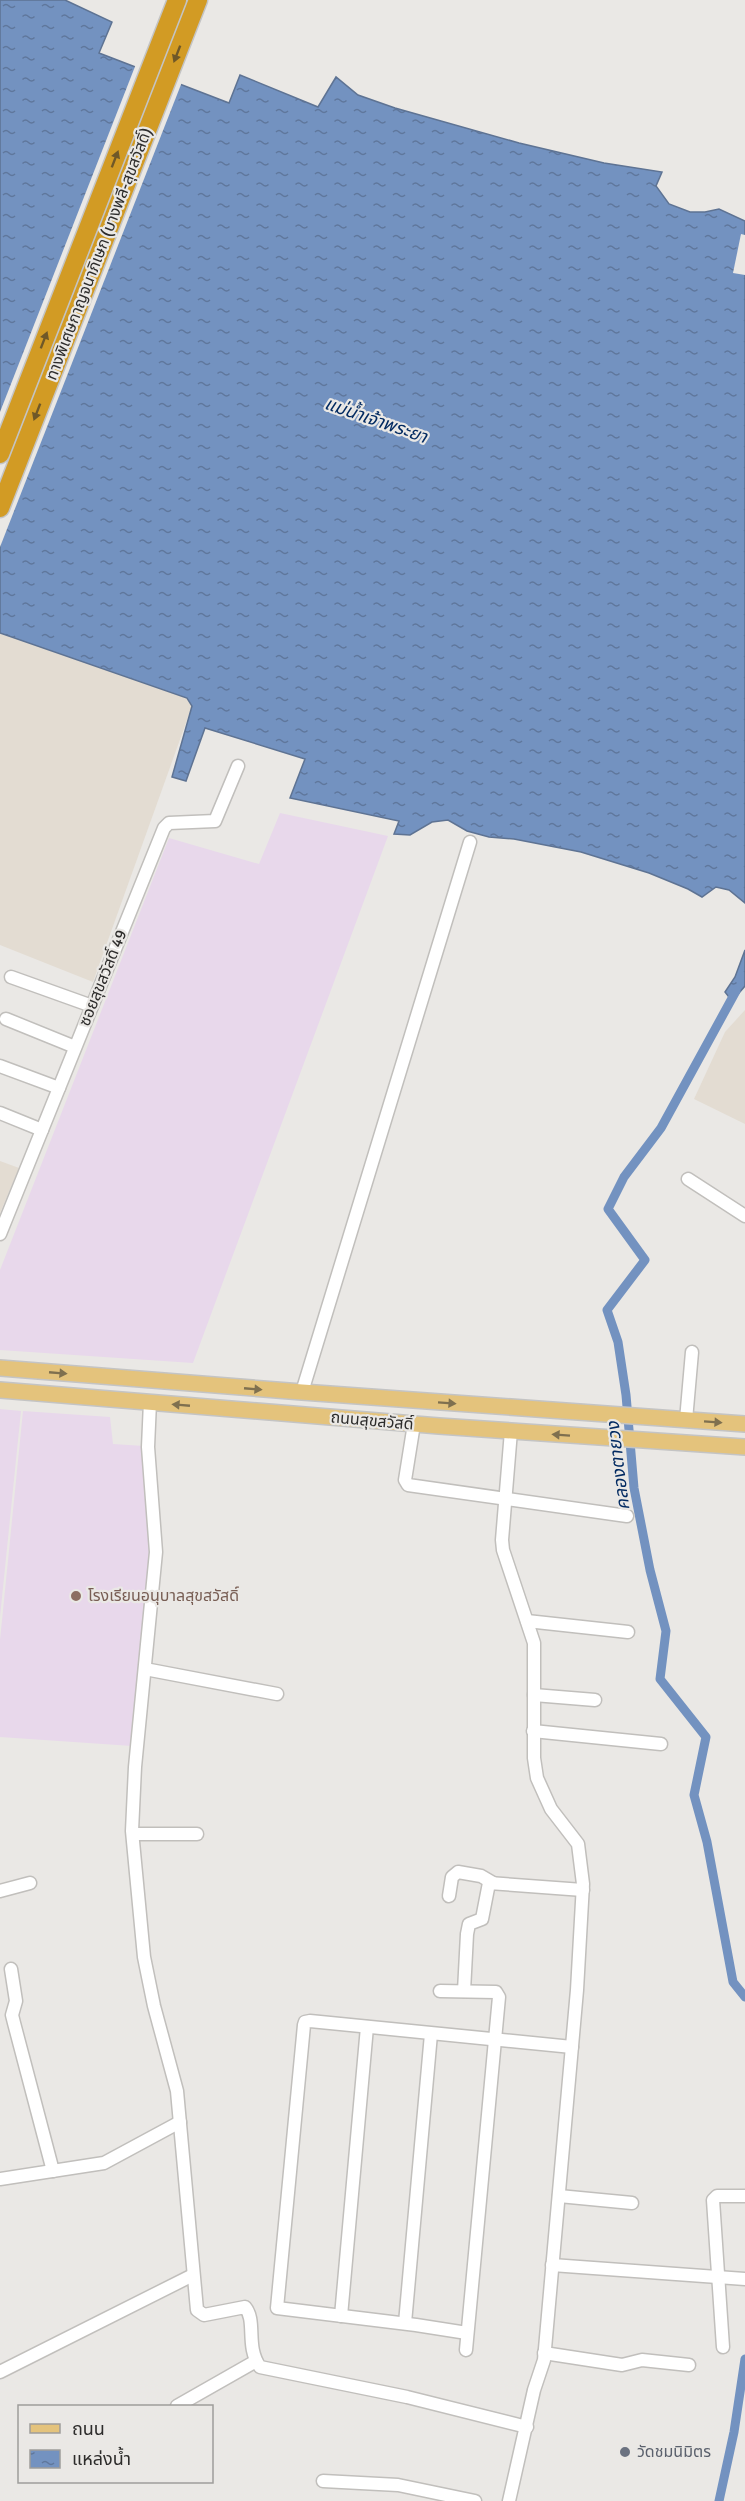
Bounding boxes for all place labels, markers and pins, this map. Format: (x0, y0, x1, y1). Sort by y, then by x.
place label: โรงเรียนอนุบาลสุขสวัสดิ์ (88, 1586, 239, 1606)
marker: โรงเรียนอนุบาลสุขสวัสดิ์ (69, 1589, 83, 1603)
place label: วัดชมนิมิตร (637, 2442, 711, 2462)
marker: วัดชมนิมิตร (618, 2445, 632, 2459)

